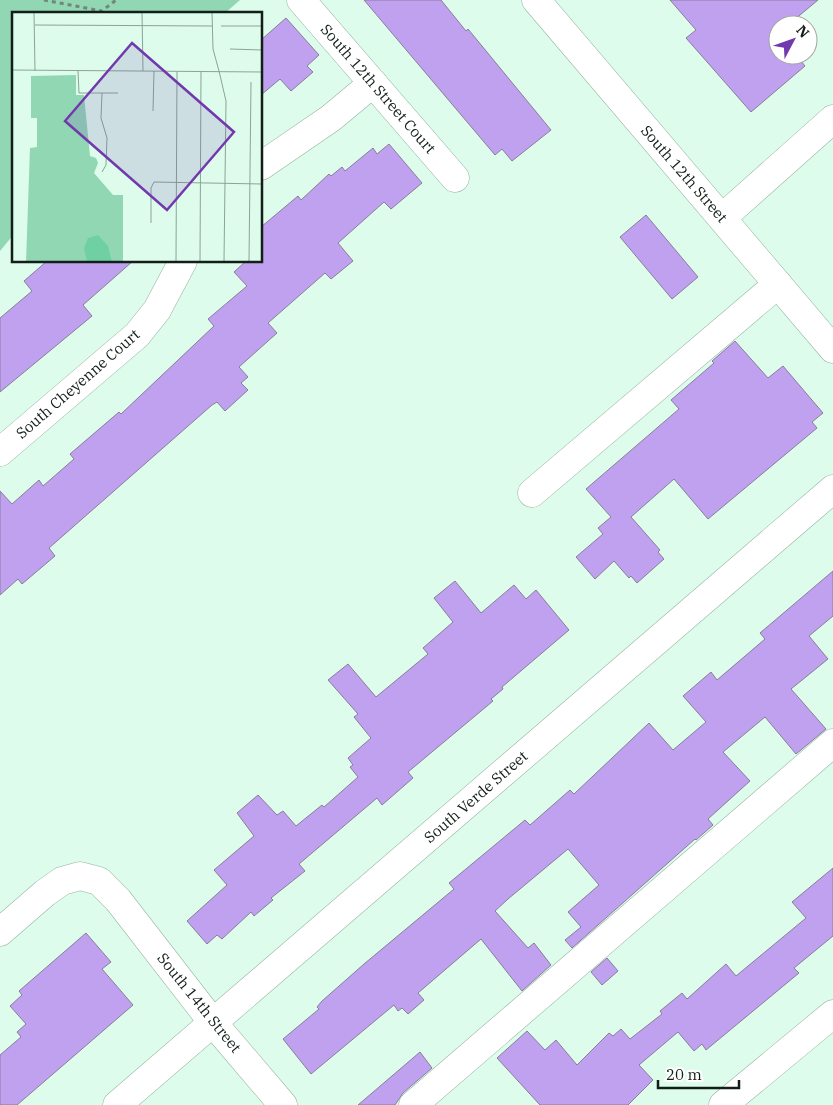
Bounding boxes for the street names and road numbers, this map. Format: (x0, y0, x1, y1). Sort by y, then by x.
street label: South 12th Street Court (317, 20, 440, 157)
street label: South 12th Street (637, 121, 732, 226)
street label: South Cheyenne Court (12, 325, 143, 443)
street label: South Verde Street (420, 746, 531, 847)
street label: South 14th Street (153, 949, 245, 1056)

